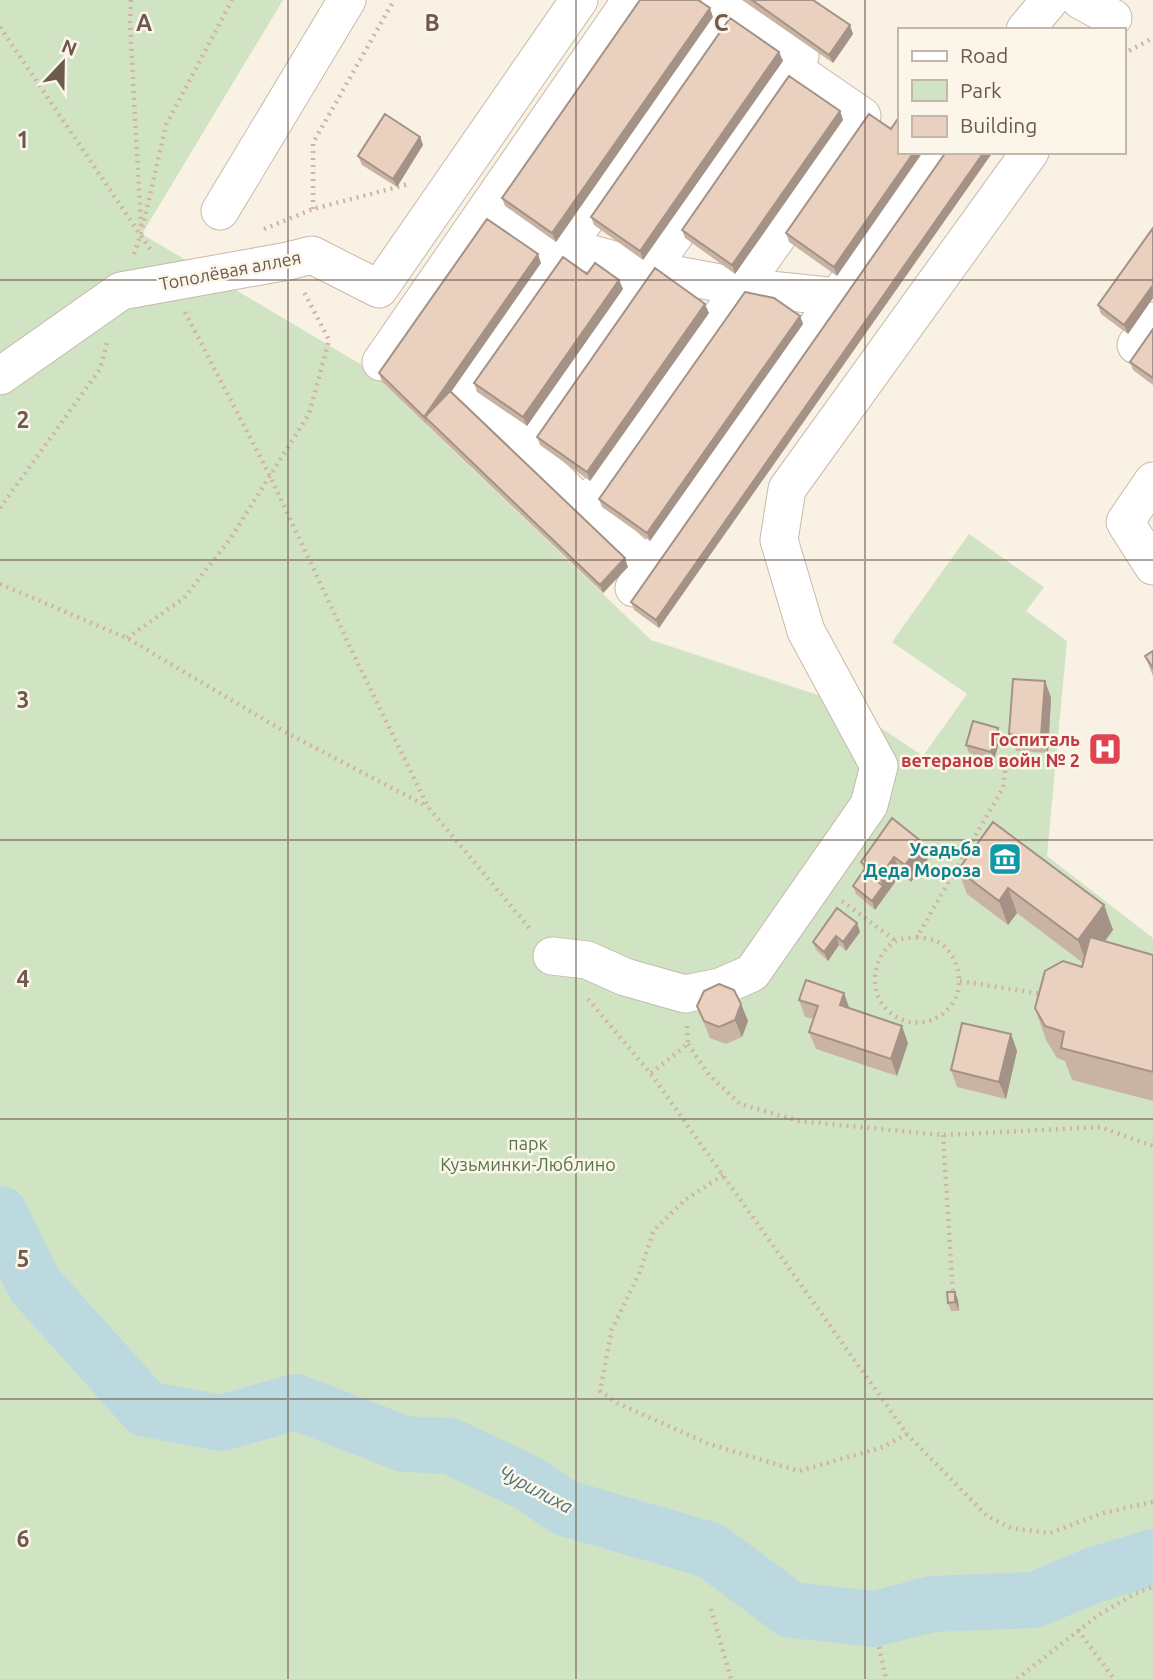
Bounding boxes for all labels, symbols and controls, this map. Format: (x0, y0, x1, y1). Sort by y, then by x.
text: A (136, 10, 152, 35)
text: B (424, 10, 440, 35)
text: C (714, 10, 729, 35)
north arrow (28, 28, 98, 98)
legend (898, 28, 1125, 154)
text: N (59, 34, 80, 60)
text: Road (960, 43, 1008, 67)
text: Park (960, 78, 1002, 102)
text: Building (960, 113, 1037, 137)
text: 1 (17, 127, 29, 152)
street label: Тополёвая аллея (157, 246, 303, 294)
text: 2 (17, 407, 29, 432)
text: 3 (17, 687, 29, 712)
place label: Госпиталь ветеранов войн № 2 (901, 729, 1080, 770)
hospital icon: Госпиталь ветеранов войн № 2 (1086, 730, 1124, 768)
place label: Усадьба Деда Мороза (864, 839, 981, 880)
museum icon: Усадьба Деда Мороза (986, 840, 1024, 878)
text: 4 (17, 966, 30, 991)
park label: парк Кузьминки-Люблино (440, 1133, 616, 1174)
text: 5 (17, 1246, 29, 1271)
water label: Чурилиха (495, 1460, 577, 1518)
text: 6 (17, 1526, 30, 1551)

